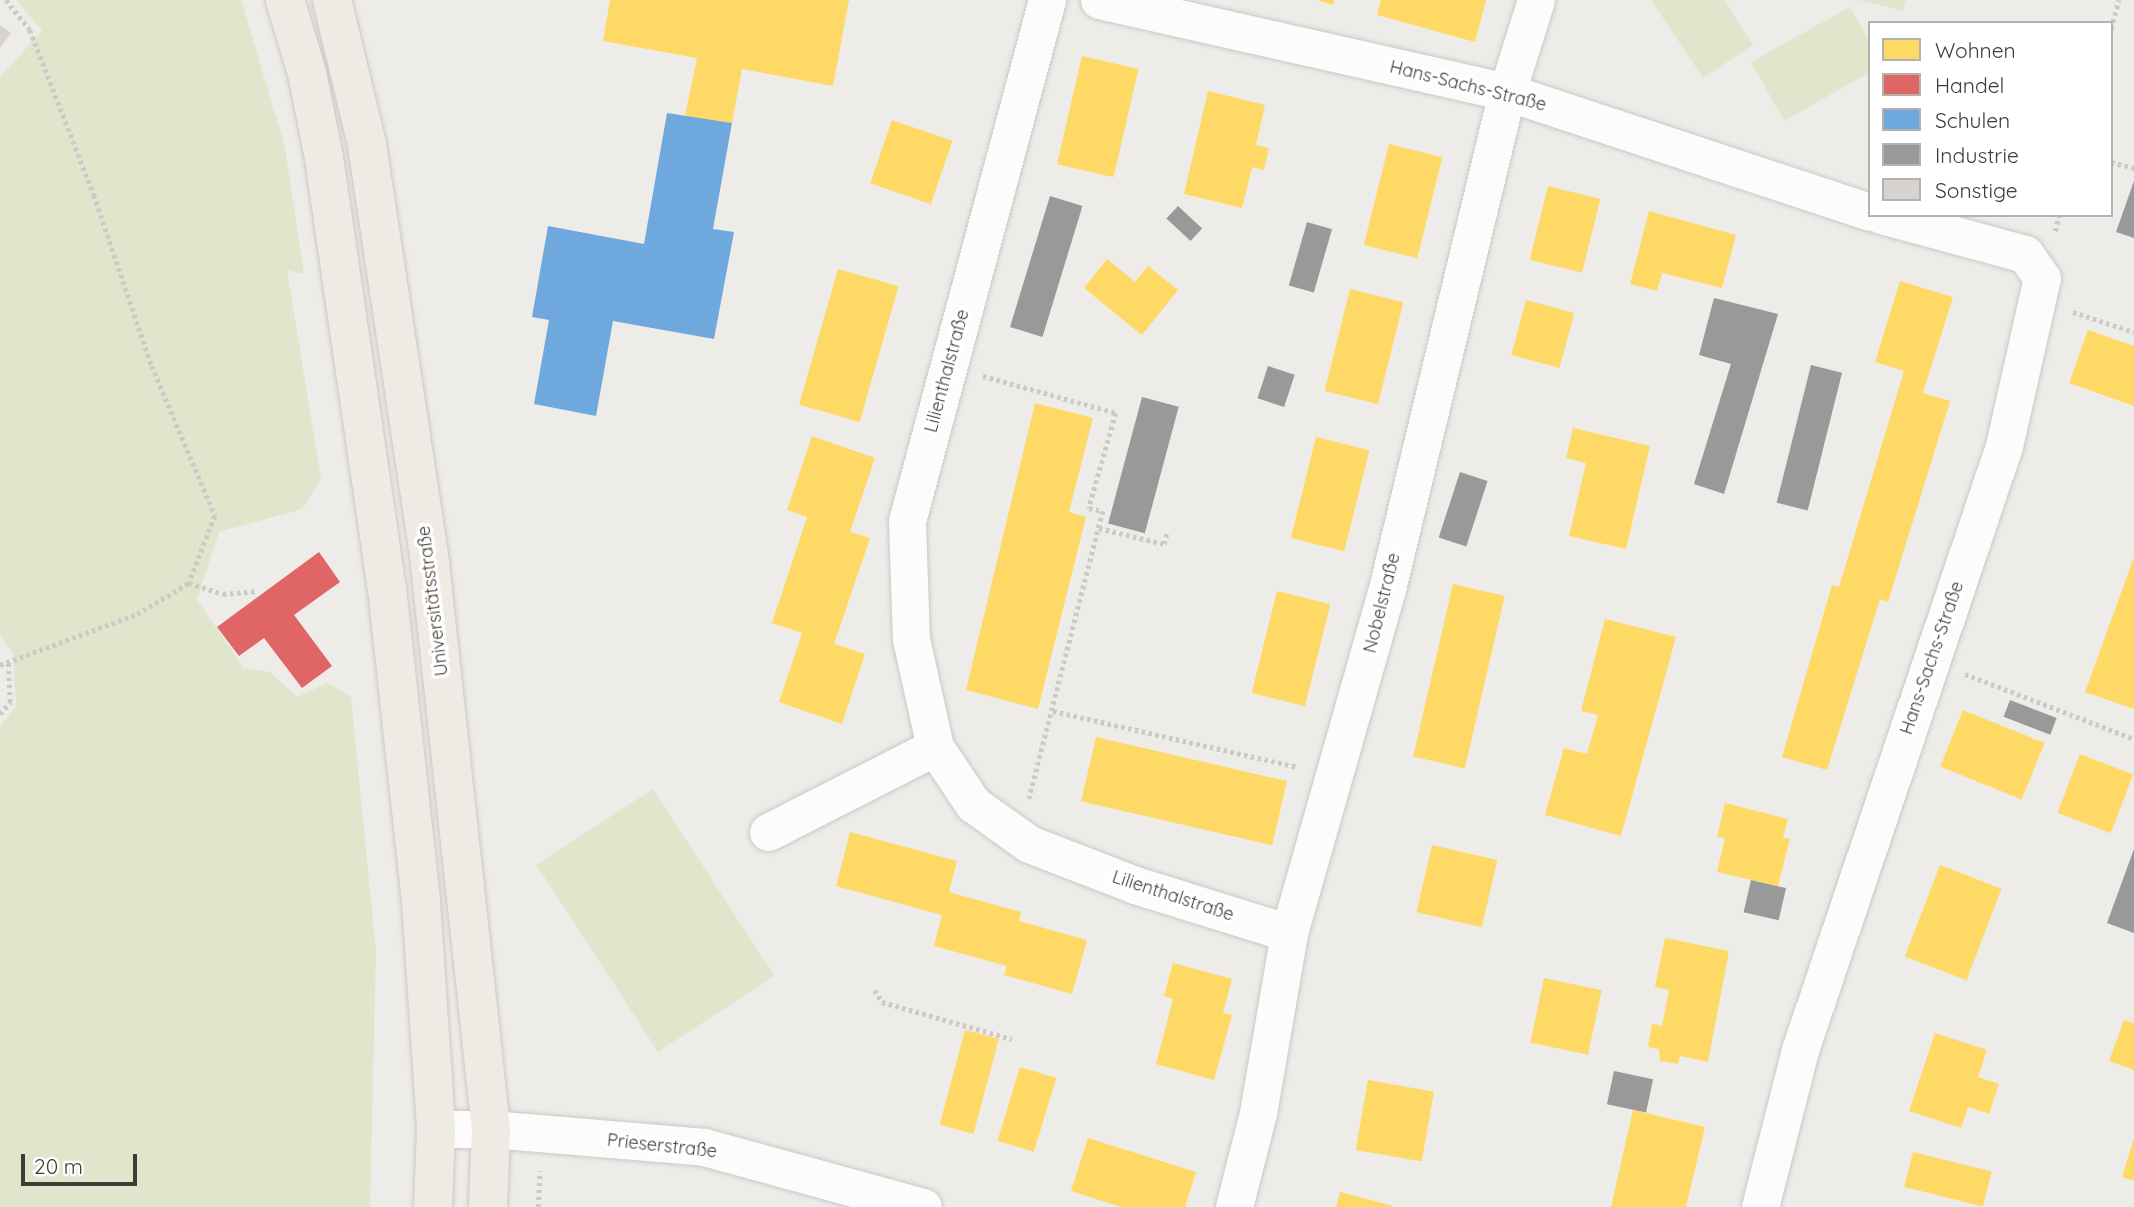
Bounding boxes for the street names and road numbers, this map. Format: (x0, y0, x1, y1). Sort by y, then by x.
street label: Hans-Sachs-Straße (1387, 56, 1549, 116)
street label: Lilienthalstraße (920, 307, 974, 435)
street label: Universitätsstraße (413, 525, 453, 677)
street label: Nobelstraße (1359, 551, 1405, 655)
street label: Hans-Sachs-Straße (1896, 579, 1968, 737)
street label: Lilienthalstraße (1109, 866, 1237, 926)
street label: Prieserstraße (606, 1129, 718, 1163)

